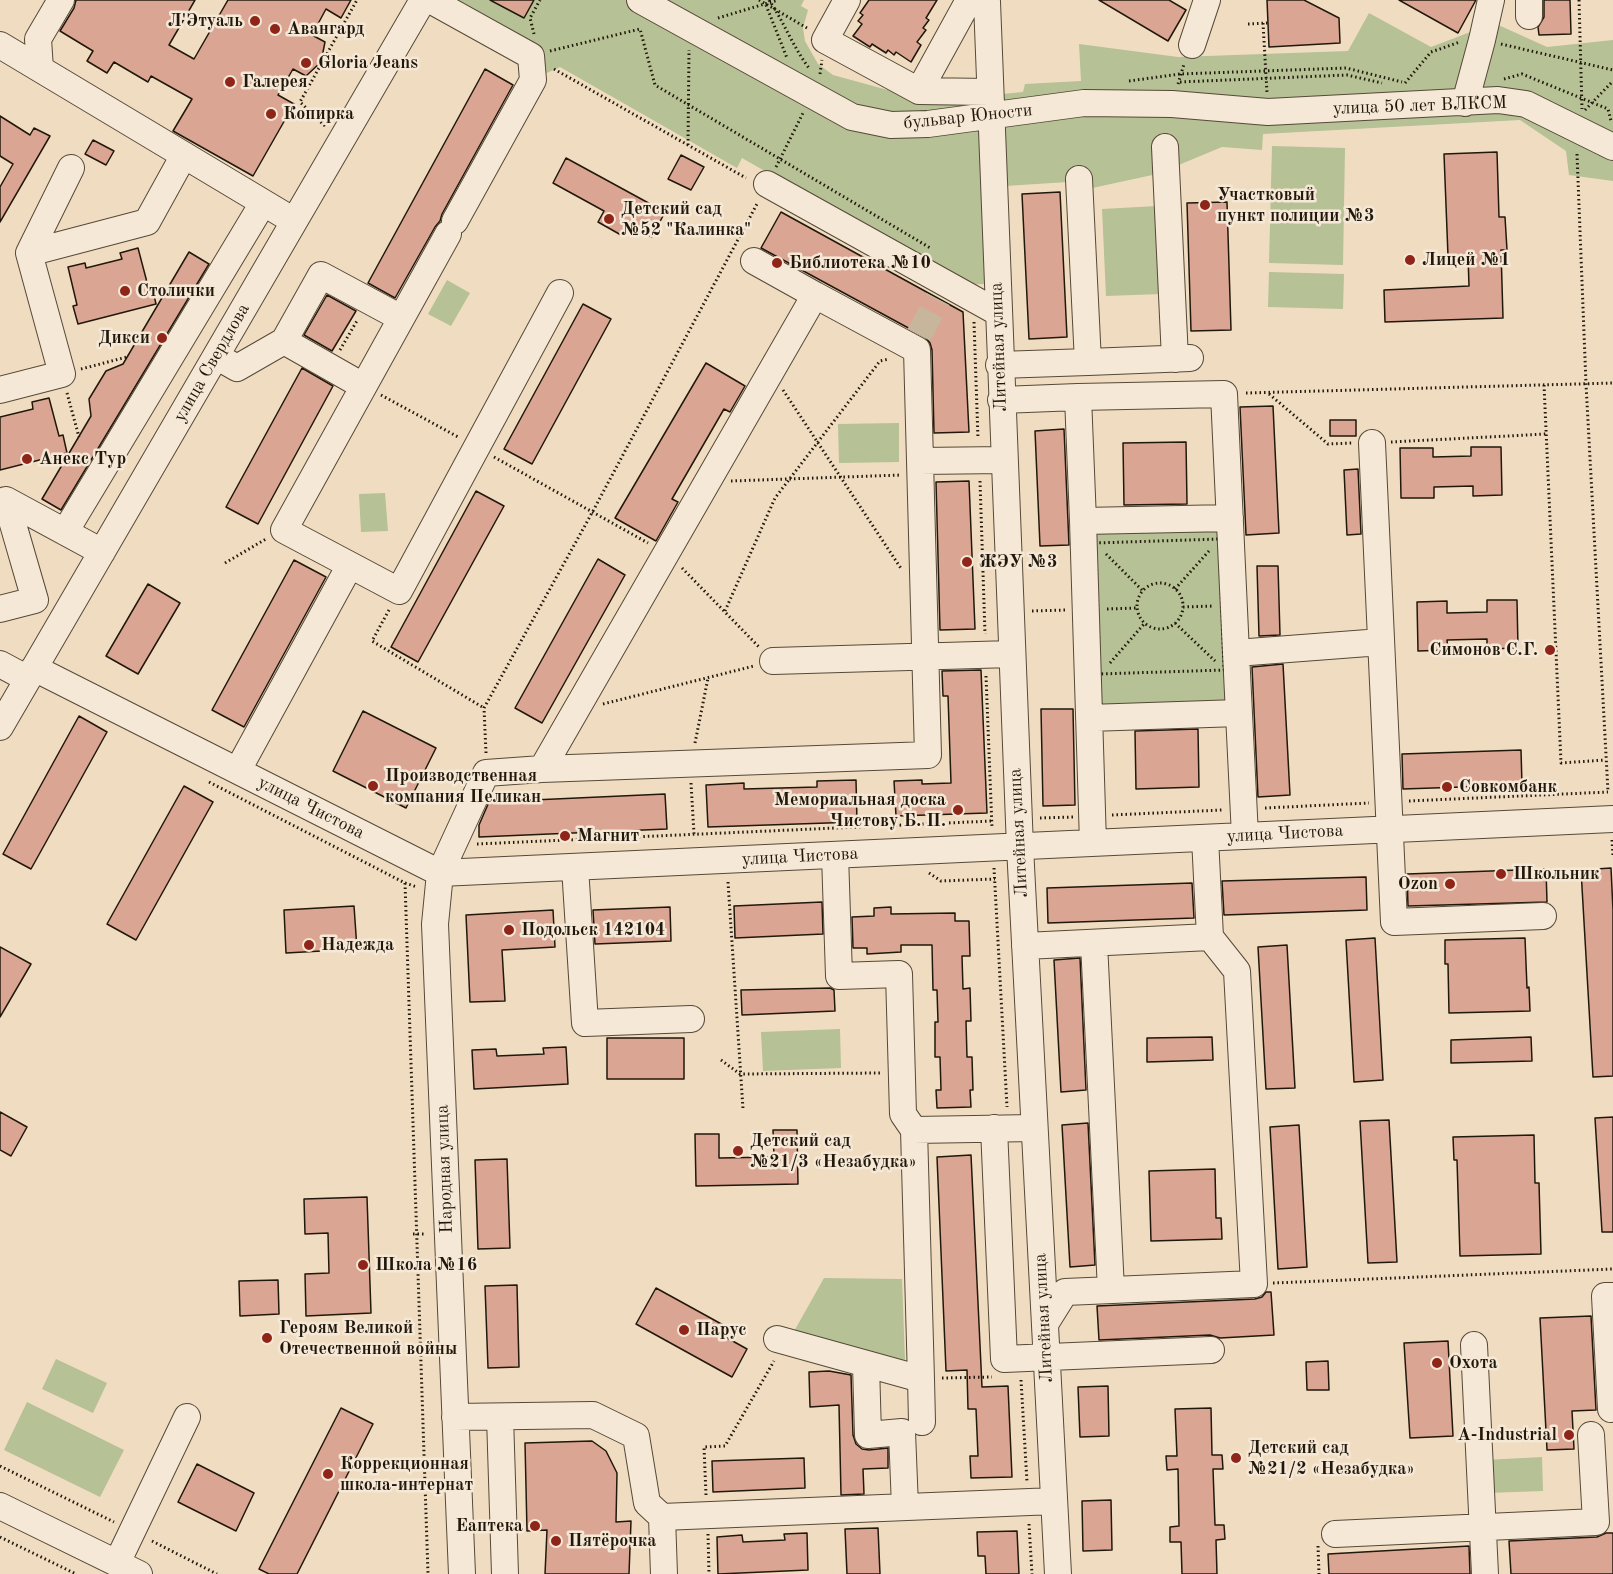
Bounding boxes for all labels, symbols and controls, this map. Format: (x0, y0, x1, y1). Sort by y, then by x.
place label: Л'Этуаль (168, 10, 243, 32)
marker: Л'Этуаль (248, 14, 262, 28)
place label: Авангард (287, 18, 364, 40)
marker: Авангард (268, 22, 282, 36)
place label: Gloria Jeans (318, 52, 418, 74)
marker: Gloria Jeans (299, 56, 313, 70)
place label: Галерея (242, 71, 308, 93)
marker: Галерея (223, 75, 237, 89)
street label: улица 50 лет ВЛКСМ (1332, 92, 1508, 120)
street label: бульвар Юности (902, 99, 1034, 135)
place label: Копирка (283, 103, 354, 125)
marker: Копирка (264, 107, 278, 121)
place label: Участковый пункт полиции №3 (1217, 184, 1374, 226)
place label: Детский сад №52 "Калинка" (621, 198, 751, 240)
marker: Участковый пункт полиции №3 (1198, 198, 1212, 212)
marker: Детский сад №52 "Калинка" (602, 212, 616, 226)
place label: Лицей №1 (1422, 249, 1510, 271)
place label: Библиотека №10 (789, 252, 931, 274)
marker: Лицей №1 (1403, 253, 1417, 267)
marker: Библиотека №10 (770, 256, 784, 270)
place label: Столички (137, 280, 215, 302)
street label: Литейная улица (986, 282, 1012, 412)
marker: Столички (118, 284, 132, 298)
street label: улица Свердлова (169, 300, 255, 426)
place label: Дикси (98, 327, 150, 349)
marker: Дикси (155, 331, 169, 345)
place label: Анекс Тур (39, 448, 126, 470)
marker: Анекс Тур (20, 452, 34, 466)
place label: ЖЭУ №3 (979, 551, 1057, 573)
marker: ЖЭУ №3 (960, 555, 974, 569)
place label: Симонов С.Г. (1430, 639, 1538, 661)
marker: Симонов С.Г. (1543, 643, 1557, 657)
place label: Производственная компания Пеликан (385, 765, 541, 808)
street label: Литейная улица (1005, 768, 1033, 898)
street label: улица Чистова (254, 772, 368, 844)
place label: Совкомбанк (1459, 776, 1557, 798)
marker: Производственная компания Пеликан (366, 779, 380, 793)
marker: Совкомбанк (1440, 780, 1454, 794)
place label: Мемориальная доска Чистову Б. П. (774, 789, 946, 832)
marker: Мемориальная доска Чистову Б. П. (951, 803, 965, 817)
street label: улица Чистова (1226, 820, 1344, 848)
place label: Магнит (577, 825, 639, 847)
marker: Магнит (558, 829, 572, 843)
street label: улица Чистова (741, 843, 859, 871)
place label: Школьник (1513, 863, 1600, 885)
marker: Школьник (1494, 867, 1508, 881)
place label: Ozon (1398, 873, 1438, 895)
marker: Ozon (1443, 877, 1457, 891)
place label: Подольск 142104 (521, 919, 666, 941)
marker: Подольск 142104 (502, 923, 516, 937)
place label: Надежда (321, 934, 394, 956)
marker: Надежда (302, 938, 316, 952)
street label: Народная улица (432, 1104, 458, 1234)
place label: Детский сад №21/3 «Незабудка» (750, 1130, 917, 1172)
marker: Детский сад №21/3 «Незабудка» (731, 1144, 745, 1158)
street label: Литейная улица (1030, 1253, 1058, 1383)
place label: Школа №16 (375, 1254, 477, 1276)
marker: Школа №16 (356, 1258, 370, 1272)
place label: Героям Великой Отечественной войны (279, 1317, 457, 1360)
place label: Парус (696, 1319, 747, 1341)
marker: Парус (677, 1323, 691, 1337)
marker: Героям Великой Отечественной войны (260, 1331, 274, 1345)
place label: Охота (1449, 1352, 1498, 1374)
marker: Охота (1430, 1356, 1444, 1370)
place label: A-Industrial (1457, 1424, 1557, 1446)
marker: A-Industrial (1562, 1428, 1576, 1442)
place label: Детский сад №21/2 «Незабудка» (1248, 1437, 1415, 1480)
marker: Детский сад №21/2 «Незабудка» (1229, 1451, 1243, 1465)
place label: Коррекционная школа-интернат (340, 1453, 473, 1496)
marker: Коррекционная школа-интернат (321, 1467, 335, 1481)
place label: Еаптека (455, 1515, 523, 1537)
marker: Еаптека (528, 1519, 542, 1533)
place label: Пятёрочка (568, 1530, 656, 1552)
marker: Пятёрочка (549, 1534, 563, 1548)

